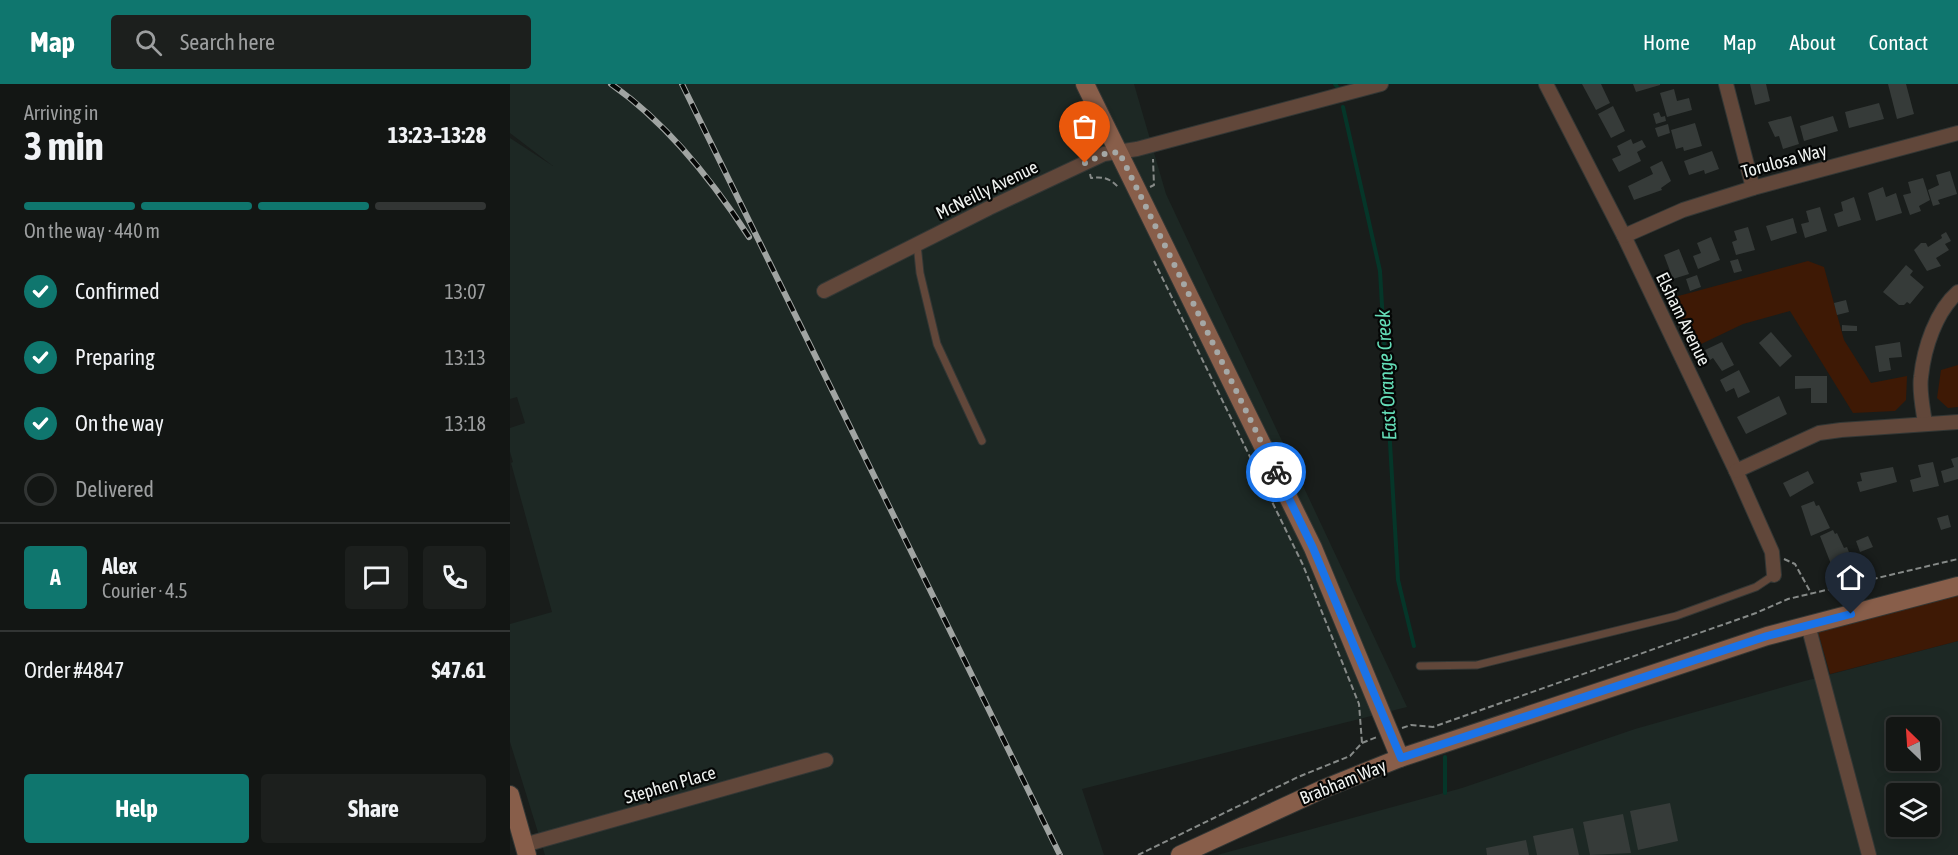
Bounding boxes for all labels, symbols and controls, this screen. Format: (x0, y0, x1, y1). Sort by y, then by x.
search box (111, 15, 531, 69)
text: Map (30, 26, 75, 58)
icon: search (132, 26, 165, 59)
text: Search here (180, 29, 275, 55)
text: Home (1643, 30, 1690, 54)
text: Map (1723, 30, 1757, 54)
text: About (1790, 30, 1836, 54)
text: Contact (1869, 30, 1928, 54)
text: Arriving in (24, 101, 98, 124)
pin (1059, 101, 1110, 163)
icon: bag (1068, 110, 1101, 143)
text: 13:23–13:28 (388, 122, 486, 148)
text: 3 min (24, 124, 104, 168)
street label: Torulosa Way (1739, 139, 1829, 182)
street label: McNeilly Avenue (932, 156, 1041, 223)
text: On the way · 440 m (24, 219, 160, 242)
street label: Elsham Avenue (1652, 269, 1715, 369)
icon: check (24, 275, 57, 308)
text: Confirmed (75, 278, 160, 304)
text: 13:07 (444, 280, 486, 303)
water label: East Orange Creek (1371, 309, 1400, 441)
icon: check (24, 341, 57, 374)
text: Preparing (75, 344, 155, 370)
text: 13:13 (445, 346, 486, 369)
icon: check (24, 407, 57, 440)
text: On the way (75, 410, 164, 436)
text: 13:18 (445, 412, 486, 435)
courier (1246, 442, 1306, 502)
icon: bike (1260, 456, 1293, 489)
text: Delivered (75, 476, 154, 502)
button: chat (345, 546, 408, 609)
button: phone (423, 546, 486, 609)
pin (1825, 552, 1876, 614)
text: Alex (102, 553, 137, 579)
icon: home (1834, 561, 1867, 594)
text: A (50, 564, 61, 590)
text: Courier · 4.5 (102, 579, 188, 602)
text: Order #4847 (24, 657, 124, 683)
text: $47.61 (431, 657, 486, 683)
north arrow (1886, 717, 1940, 771)
map controls (1886, 717, 1940, 837)
street label: Brabham Way (1297, 755, 1389, 808)
street label: Stephen Place (622, 761, 718, 808)
button: Help (24, 774, 249, 843)
button: Share (261, 774, 486, 843)
button: layers (1886, 783, 1940, 837)

